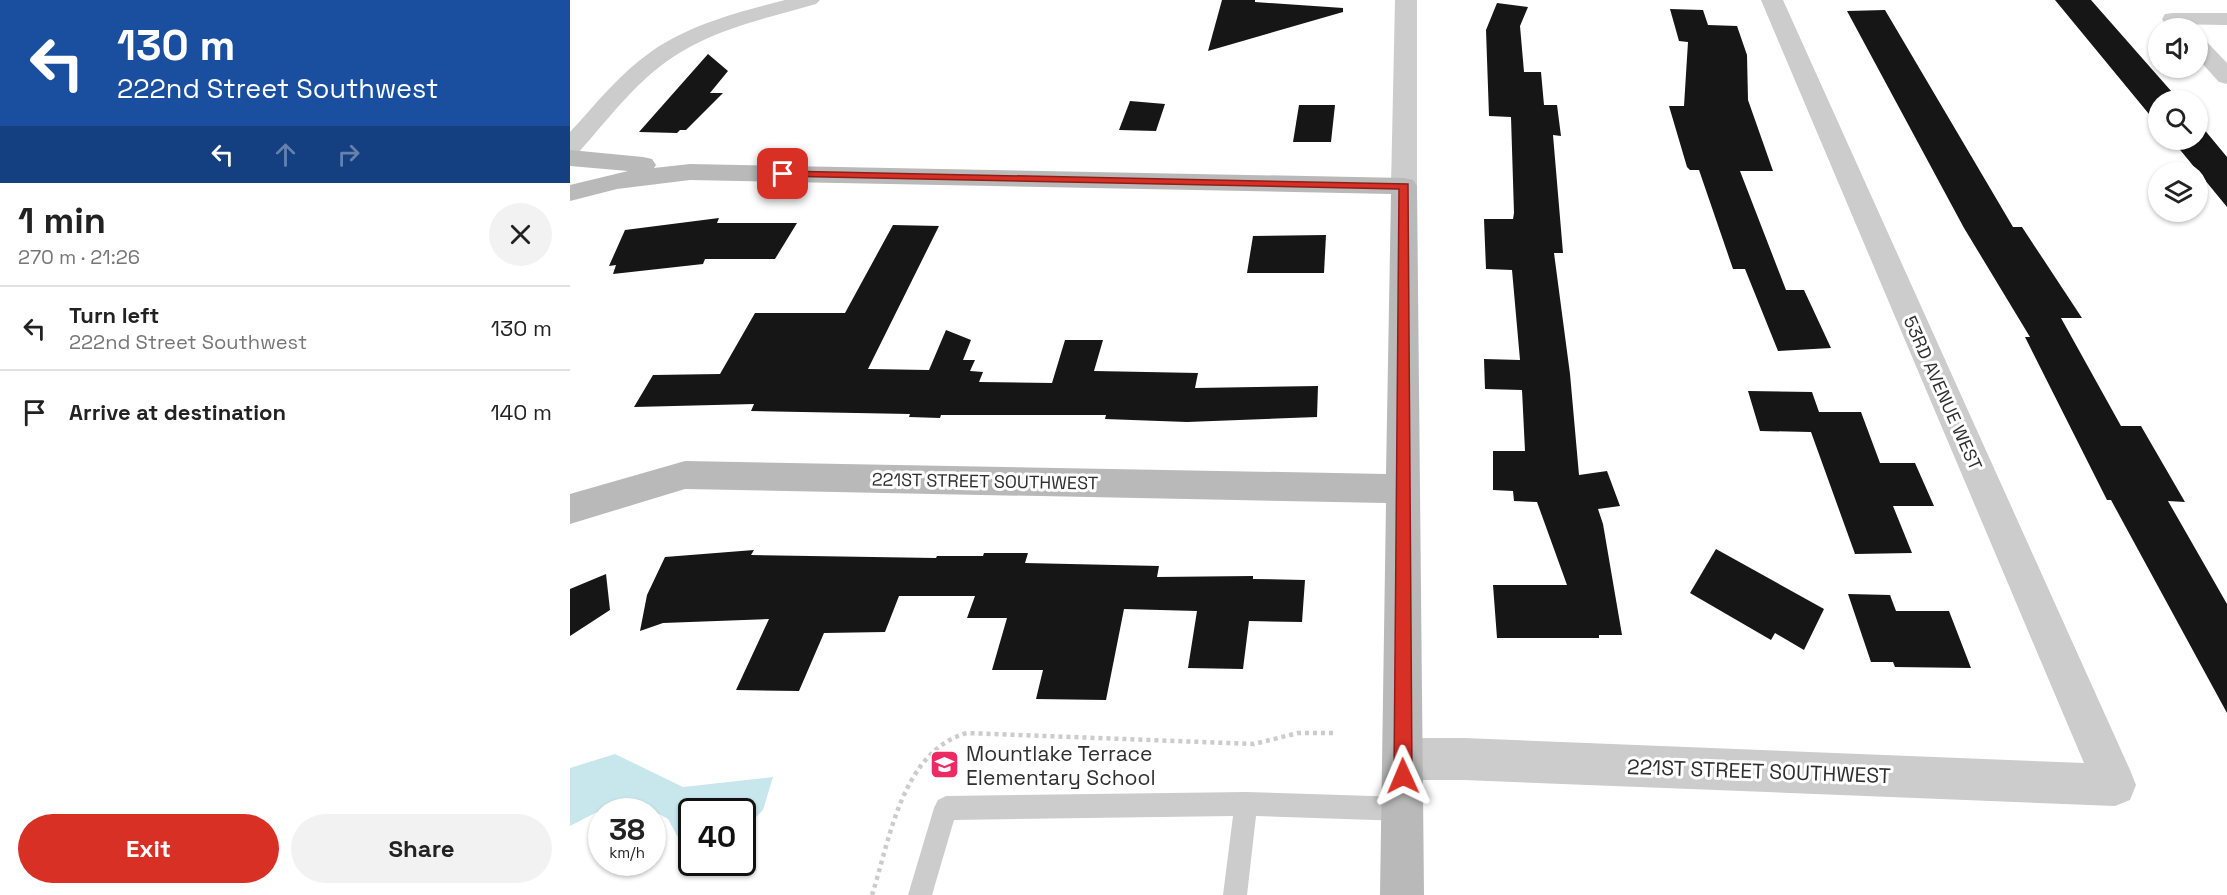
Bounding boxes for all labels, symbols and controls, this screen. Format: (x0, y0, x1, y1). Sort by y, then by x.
map controls (2148, 18, 2208, 222)
button: sound (2148, 18, 2208, 78)
text: 130 m (117, 19, 235, 72)
icon: left (18, 24, 96, 102)
text: 222nd Street Southwest (117, 71, 438, 106)
button: search (2148, 90, 2208, 150)
icon: left (206, 138, 239, 171)
icon: ahead (269, 138, 302, 171)
icon: right (332, 138, 365, 171)
pin (757, 148, 808, 199)
icon: arrive (766, 157, 799, 190)
button: layers (2148, 162, 2208, 222)
text: 1 min (18, 198, 106, 244)
button: close (489, 203, 552, 266)
text: 270 m · 21:26 (18, 244, 140, 270)
text: Turn left (69, 301, 159, 329)
icon: left (18, 312, 51, 345)
street label: 53RD AVENUE WEST (1899, 312, 1988, 474)
text: 130 m (491, 314, 552, 342)
text: 222nd Street Southwest (69, 329, 307, 355)
icon: arrive (18, 396, 51, 429)
text: Arrive at destination (69, 398, 286, 426)
text: 140 m (490, 398, 552, 426)
street label: 221ST STREET SOUTHWEST (872, 468, 1099, 494)
place label: Mountlake Terrace Elementary School (966, 740, 1156, 791)
position arrow (1371, 744, 1435, 808)
school or university icon: Mountlake Terrace Elementary School (929, 749, 961, 781)
street label: 221ST STREET SOUTHWEST (1627, 753, 1891, 789)
speed limit sign: 40 (678, 798, 756, 876)
text: 38 (609, 810, 645, 849)
button: Exit (18, 814, 279, 883)
button: Share (291, 814, 552, 883)
text: km/h (609, 843, 645, 862)

